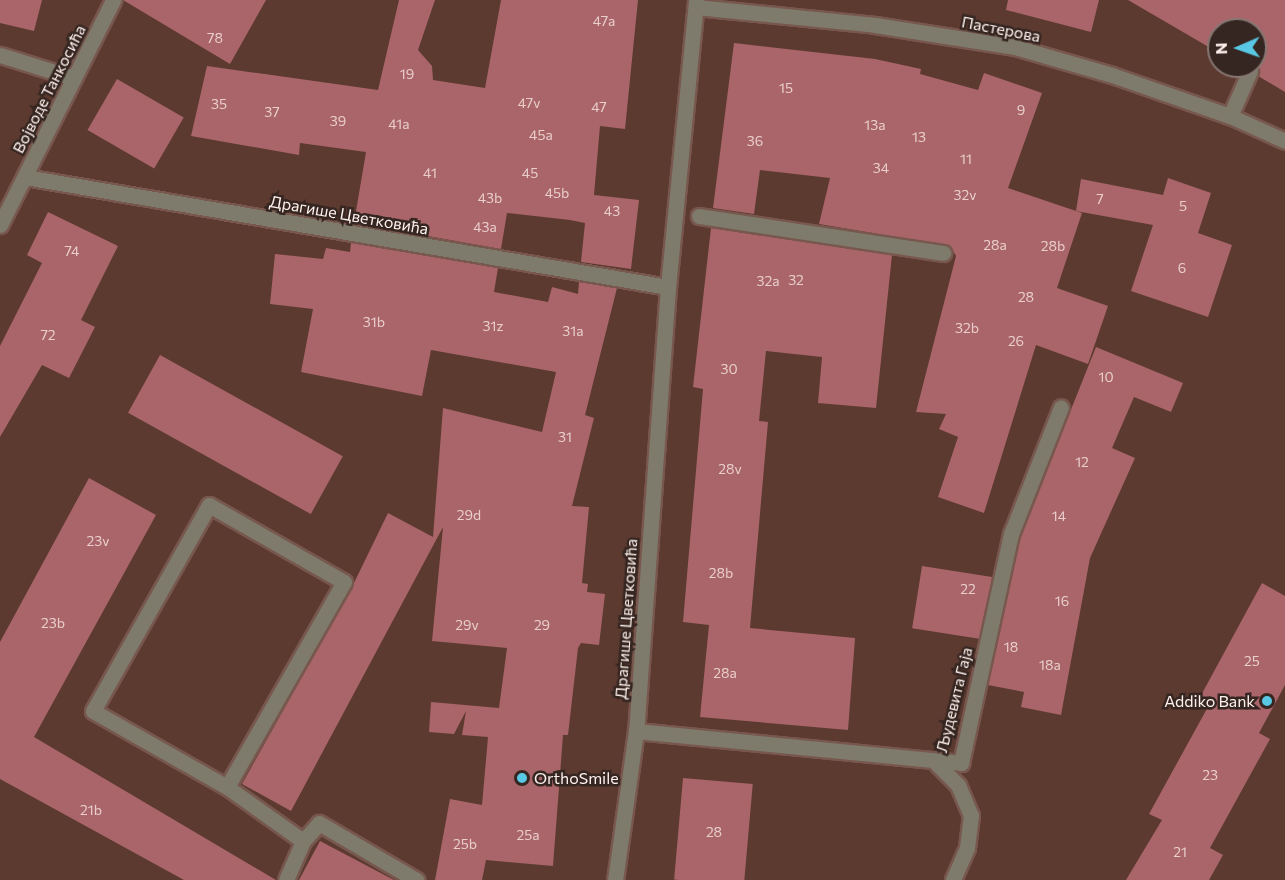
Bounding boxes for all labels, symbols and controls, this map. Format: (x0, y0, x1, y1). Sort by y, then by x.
street label: Пастерова (960, 12, 1042, 46)
house number: 47a (593, 13, 615, 29)
north arrow (1207, 18, 1267, 78)
street label: Војводе Танкосића (8, 22, 90, 156)
house number: 78 (207, 30, 223, 46)
text: N (1211, 42, 1230, 55)
house number: 19 (400, 66, 414, 82)
house number: 15 (779, 80, 793, 96)
house number: 47v (518, 95, 540, 111)
house number: 35 (211, 96, 227, 112)
house number: 47 (591, 99, 607, 115)
house number: 9 (1017, 102, 1025, 118)
house number: 37 (264, 104, 280, 120)
house number: 39 (330, 113, 346, 129)
house number: 41a (388, 116, 410, 132)
house number: 13a (864, 117, 886, 133)
house number: 45a (529, 127, 553, 143)
house number: 13 (912, 129, 926, 145)
house number: 36 (747, 133, 763, 149)
house number: 11 (960, 151, 972, 167)
house number: 34 (873, 160, 889, 176)
house number: 41 (423, 165, 437, 181)
house number: 45 (522, 165, 538, 181)
house number: 45b (545, 185, 569, 201)
house number: 32v (954, 187, 976, 203)
house number: 43b (478, 190, 502, 206)
house number: 7 (1096, 191, 1104, 207)
street label: Драгише Цветковића (268, 192, 430, 238)
house number: 5 (1179, 198, 1187, 214)
house number: 43 (604, 203, 620, 219)
house number: 43a (473, 219, 497, 235)
house number: 28a (983, 237, 1007, 253)
house number: 28b (1041, 238, 1065, 254)
house number: 74 (65, 243, 79, 259)
house number: 6 (1178, 260, 1186, 276)
house number: 32 (788, 272, 804, 288)
house number: 32a (756, 273, 780, 289)
house number: 28 (1018, 289, 1034, 305)
house number: 31b (363, 314, 385, 330)
house number: 31z (483, 318, 503, 334)
house number: 32b (955, 320, 979, 336)
house number: 31a (562, 323, 584, 339)
house number: 72 (40, 327, 56, 343)
house number: 26 (1008, 333, 1024, 349)
house number: 30 (720, 361, 738, 377)
house number: 10 (1098, 369, 1114, 385)
house number: 31 (558, 429, 572, 445)
house number: 12 (1075, 454, 1089, 470)
house number: 28v (718, 461, 742, 477)
house number: 29d (457, 507, 481, 523)
house number: 14 (1052, 508, 1066, 524)
house number: 23v (87, 533, 109, 549)
street label: Драгише Цветковића (611, 538, 641, 700)
house number: 28b (709, 565, 733, 581)
house number: 22 (960, 581, 976, 597)
house number: 16 (1055, 593, 1069, 609)
house number: 23b (41, 615, 65, 631)
house number: 29v (455, 617, 479, 633)
house number: 29 (534, 617, 550, 633)
house number: 18 (1004, 639, 1018, 655)
street label: Људевита Гаја (932, 645, 976, 755)
house number: 25 (1244, 653, 1260, 669)
house number: 18a (1039, 657, 1061, 673)
house number: 28a (713, 665, 737, 681)
place label: Addiko Bank (1164, 691, 1255, 711)
marker: Addiko Bank (1260, 694, 1274, 708)
house number: 23 (1202, 767, 1218, 783)
place label: OrthoSmile (534, 768, 619, 788)
marker: OrthoSmile (515, 771, 529, 785)
house number: 21b (80, 802, 102, 818)
house number: 28 (706, 824, 722, 840)
house number: 25a (516, 827, 540, 843)
house number: 25b (453, 836, 477, 852)
house number: 21 (1173, 844, 1187, 860)

